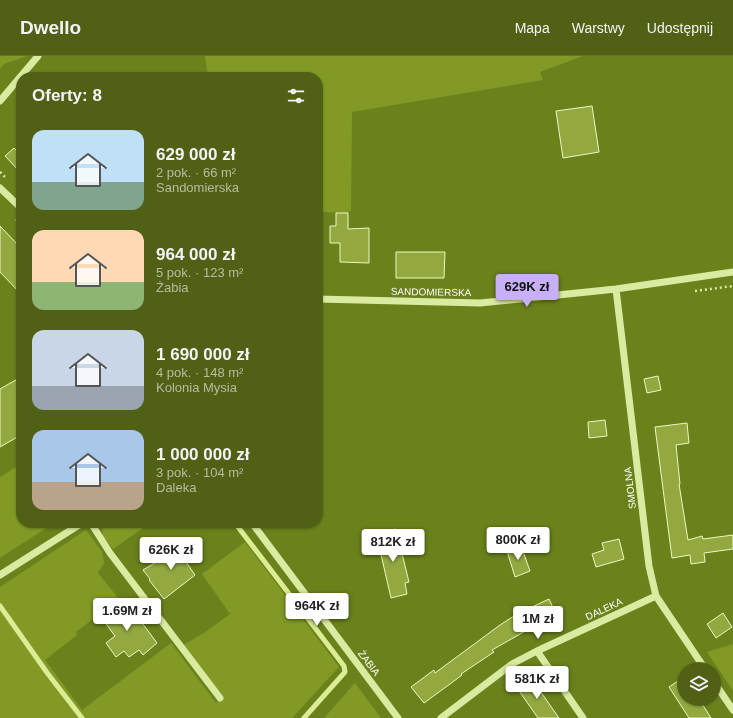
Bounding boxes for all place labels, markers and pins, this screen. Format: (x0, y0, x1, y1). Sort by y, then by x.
pin: 629K zł (490, 274, 564, 308)
pin: 800K zł (481, 527, 555, 561)
pin: 812K zł (356, 529, 430, 563)
pin: 626K zł (134, 537, 208, 571)
pin: 964K zł (280, 593, 354, 627)
pin: 1.69M zł (86, 598, 168, 632)
pin: 1M zł (510, 606, 566, 640)
pin: 581K zł (500, 666, 574, 700)

